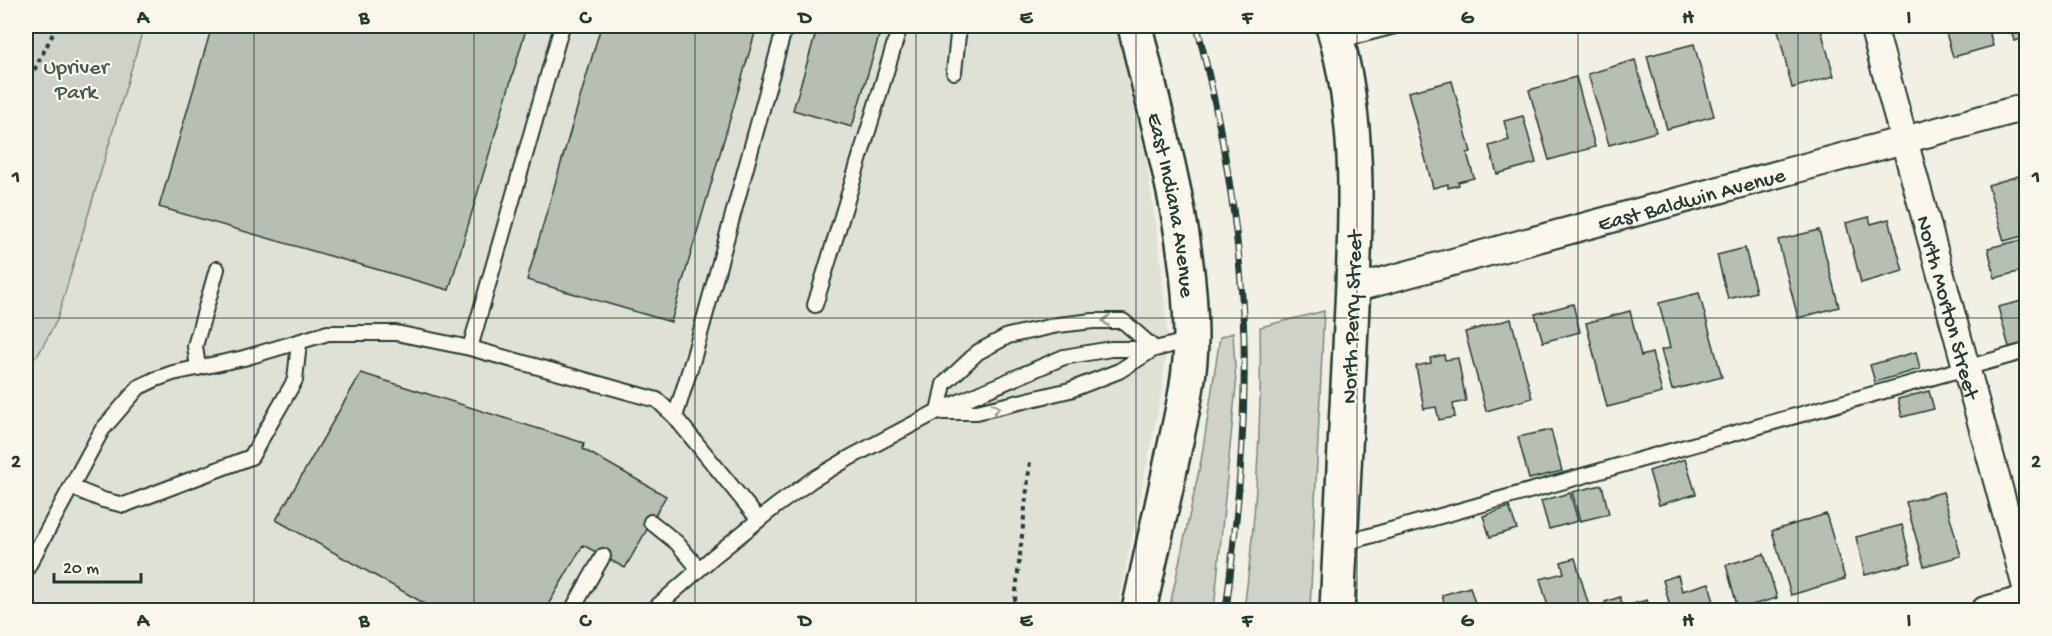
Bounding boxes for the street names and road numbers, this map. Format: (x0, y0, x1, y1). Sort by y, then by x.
street label: East Indiana Avenue (1139, 110, 1199, 299)
street label: East Baldwin Avenue (1595, 164, 1789, 239)
street label: North Morton Street (1908, 213, 1984, 404)
street label: North Perry Street (1338, 228, 1370, 404)

